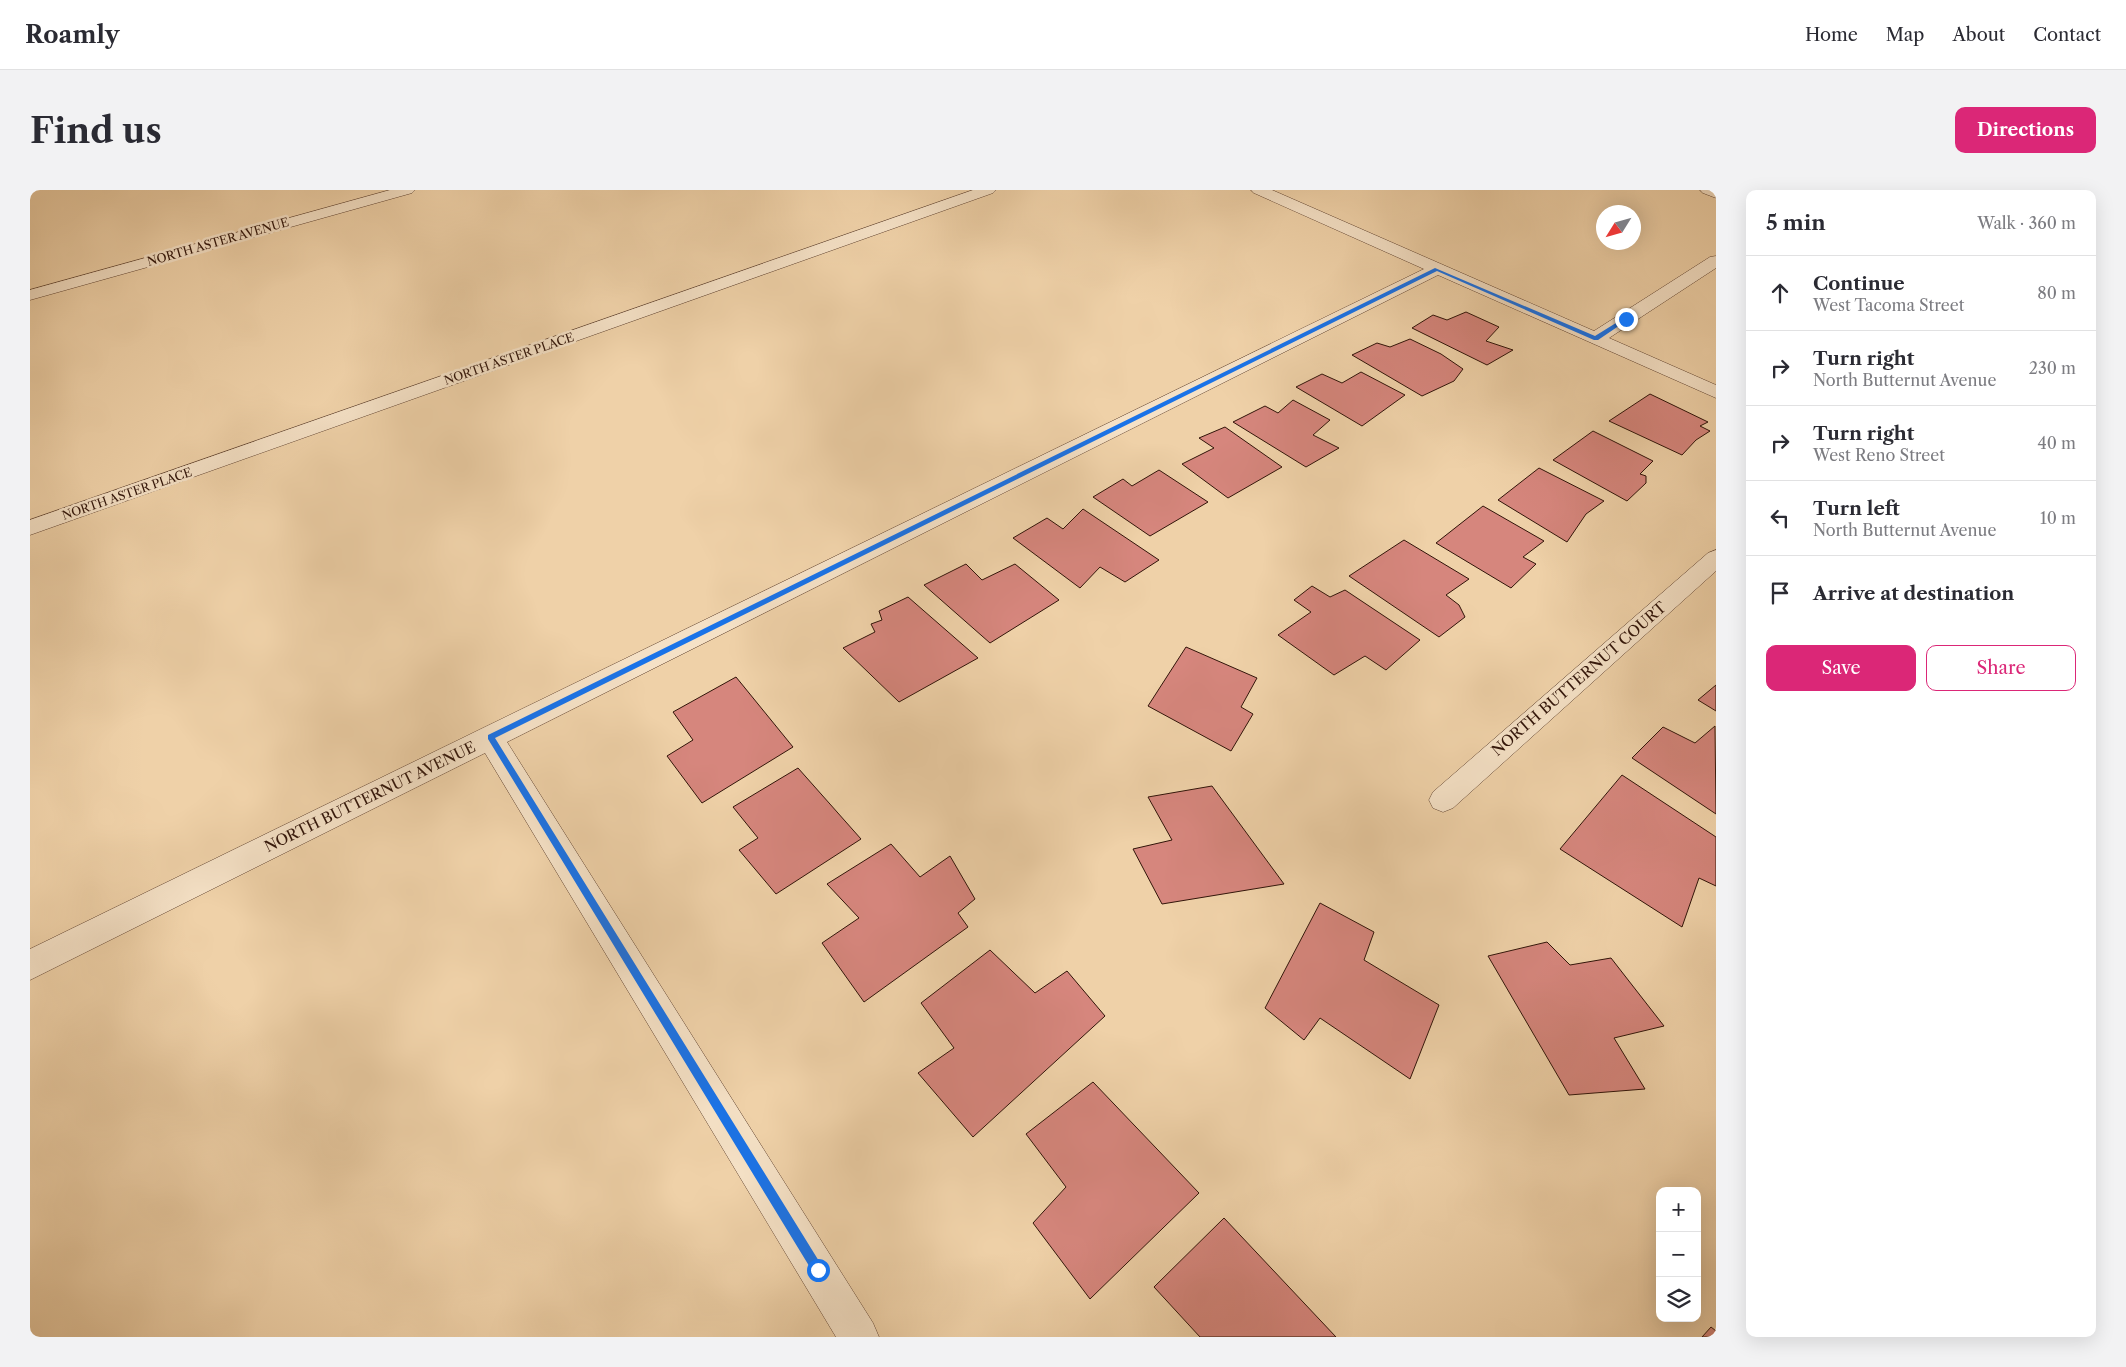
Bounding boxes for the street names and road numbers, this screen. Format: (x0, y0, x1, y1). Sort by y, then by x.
street label: NORTH ASTER AVENUE (145, 214, 290, 269)
street label: NORTH ASTER PLACE (442, 329, 576, 388)
street label: NORTH ASTER PLACE (60, 464, 194, 523)
street label: NORTH BUTTERNUT COURT (1487, 597, 1670, 760)
street label: NORTH BUTTERNUT AVENUE (261, 737, 478, 856)

